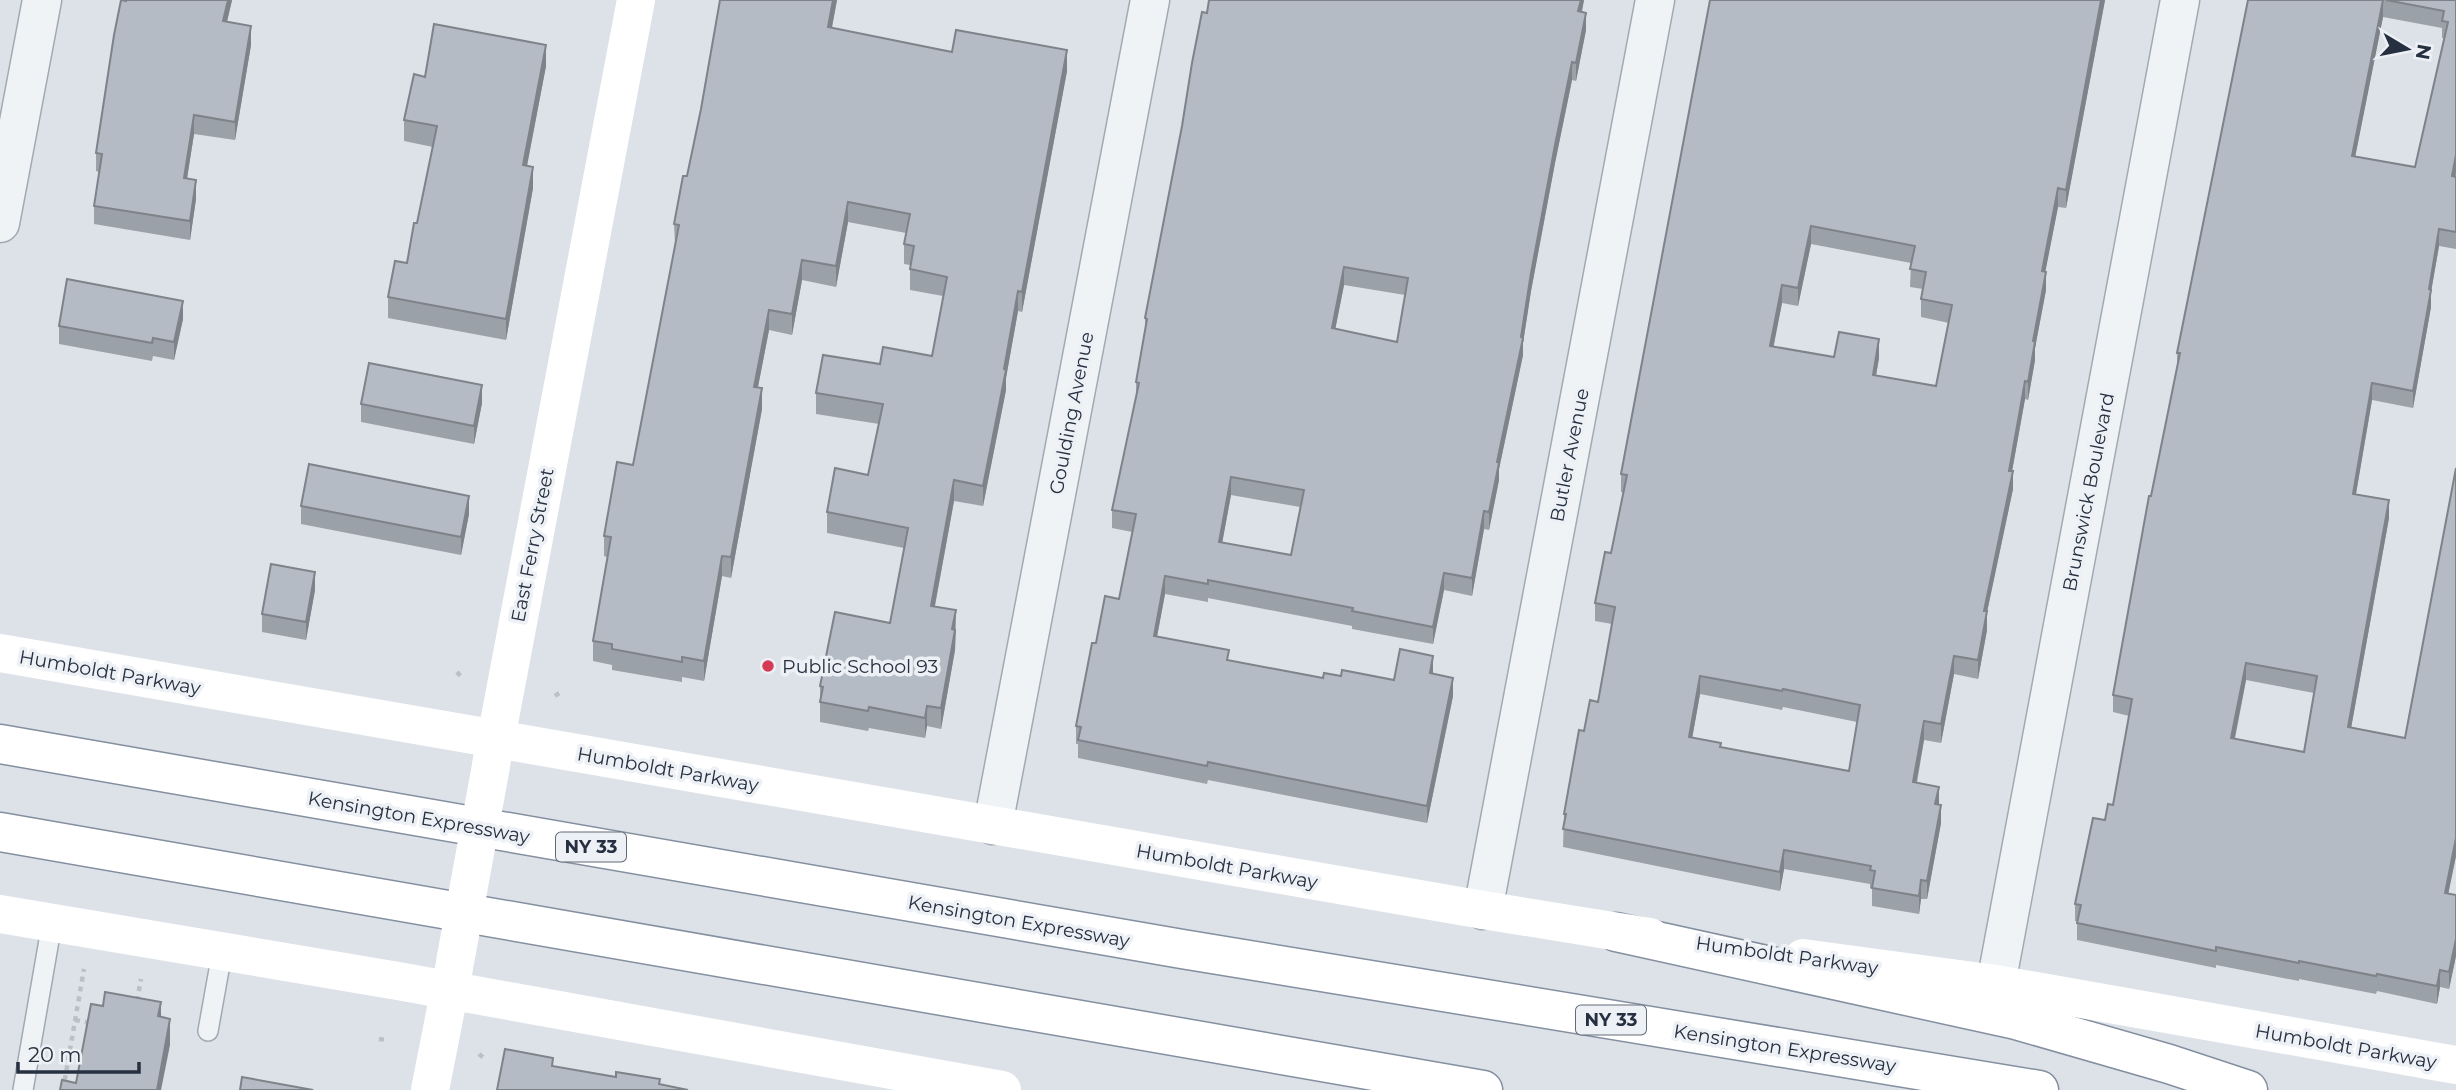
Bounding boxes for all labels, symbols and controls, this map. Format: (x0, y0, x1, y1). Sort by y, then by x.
north arrow (2372, 14, 2442, 84)
text: N (2411, 42, 2436, 61)
street label: Goulding Avenue (1044, 330, 1099, 496)
street label: Butler Avenue (1545, 386, 1594, 524)
street label: Brunswick Boulevard (2058, 391, 2119, 594)
street label: East Ferry Street (506, 466, 559, 624)
street label: Humboldt Parkway (17, 645, 203, 700)
place label: Public School 93 (782, 655, 938, 678)
marker: Public School 93 (760, 658, 776, 674)
street label: Humboldt Parkway (575, 742, 761, 797)
street label: Kensington Expressway (306, 787, 532, 848)
road number: NY 33 (556, 832, 626, 862)
street label: Humboldt Parkway (1134, 839, 1320, 894)
street label: Kensington Expressway (906, 891, 1132, 952)
street label: Humboldt Parkway (1694, 931, 1880, 980)
road number: NY 33 (1576, 1006, 1646, 1035)
street label: Humboldt Parkway (2253, 1019, 2439, 1074)
street label: Kensington Expressway (1672, 1020, 1898, 1078)
scale bar (18, 1030, 138, 1074)
text: 20 m (28, 1042, 82, 1067)

